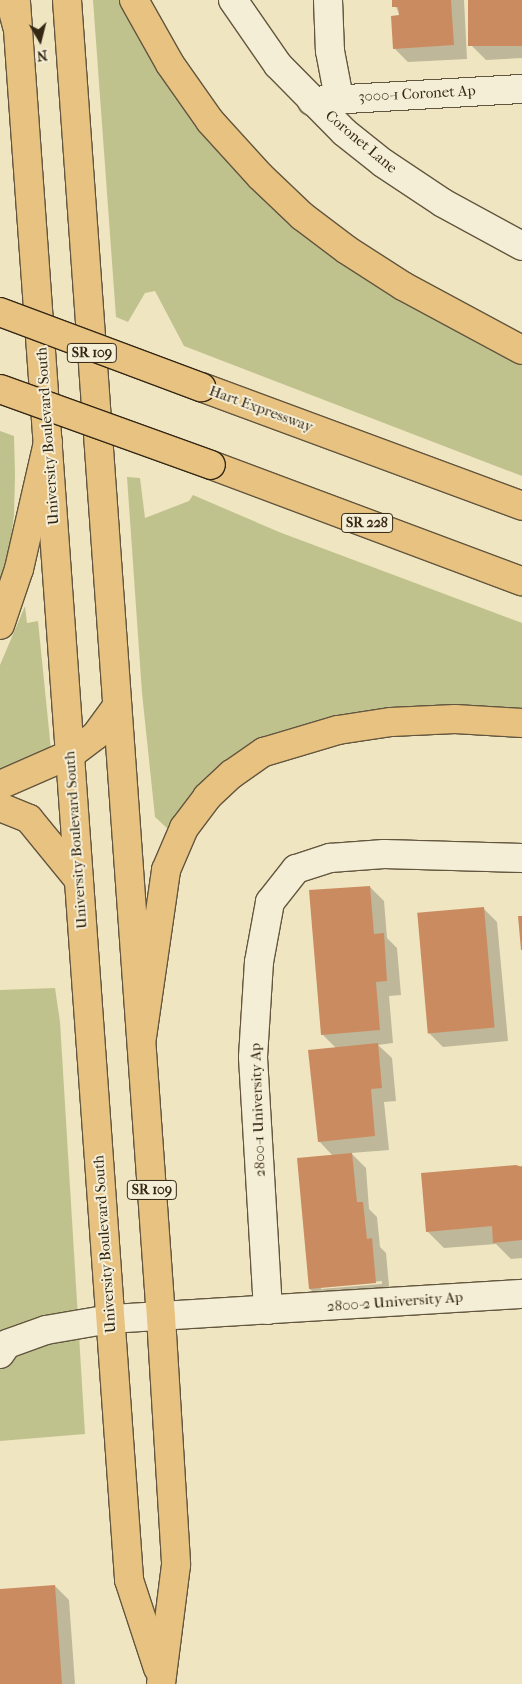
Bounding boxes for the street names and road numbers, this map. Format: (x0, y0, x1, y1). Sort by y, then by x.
street label: 3000-1 Coronet Ap (358, 82, 476, 106)
street label: Coronet Lane (321, 107, 401, 177)
road number: SR 109 (66, 342, 118, 364)
street label: University Boulevard South (33, 346, 63, 526)
street label: Hart Expressway (207, 382, 315, 436)
road number: SR 228 (341, 512, 393, 534)
street label: University Boulevard South (61, 750, 91, 930)
street label: 2800-1 University Ap (247, 1043, 269, 1177)
street label: University Boulevard South (90, 1154, 120, 1334)
road number: SR 109 (126, 1178, 178, 1202)
street label: 2800-2 University Ap (326, 1288, 464, 1316)

